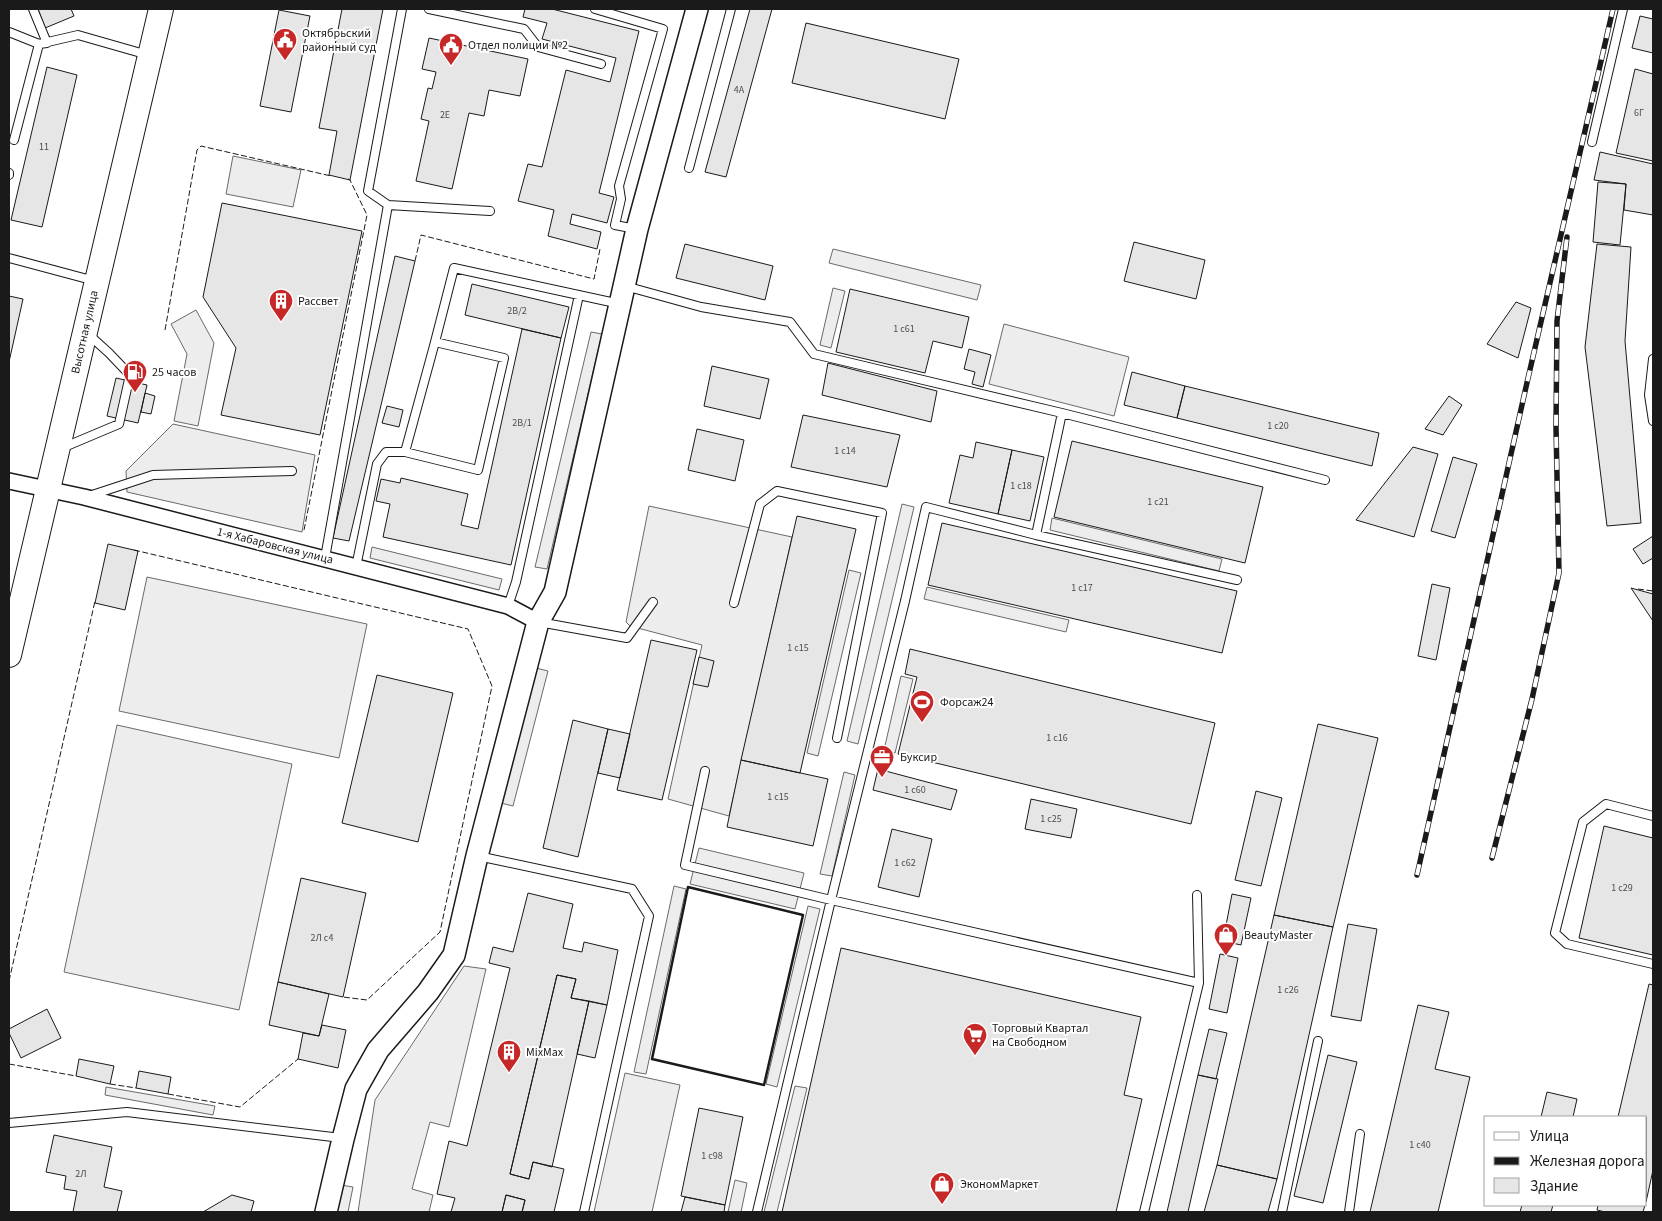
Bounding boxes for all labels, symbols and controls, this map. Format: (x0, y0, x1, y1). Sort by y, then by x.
place label: Октябрьский районный суд (302, 25, 377, 56)
public building icon: Октябрьский районный суд (272, 27, 298, 61)
public building icon: Отдел полиции №2 (438, 32, 464, 66)
place label: Отдел полиции №2 (468, 37, 568, 54)
house number: 4А (734, 83, 745, 97)
house number: 6Г (1634, 106, 1644, 120)
house number: 2Е (440, 108, 450, 122)
house number: 11 (39, 140, 49, 154)
building icon: Рассвет (268, 288, 294, 322)
street label: Высотная улица (67, 289, 103, 375)
place label: Рассвет (298, 293, 339, 310)
house number: 2В/2 (507, 304, 527, 318)
house number: 1 с61 (893, 322, 915, 336)
fuel station icon: 25 часов (122, 359, 148, 393)
place label: 25 часов (152, 364, 196, 381)
house number: 2В/1 (512, 416, 532, 430)
house number: 1 с20 (1267, 419, 1289, 433)
house number: 1 с14 (834, 444, 856, 458)
house number: 1 с18 (1010, 479, 1032, 493)
house number: 1 с21 (1147, 495, 1169, 509)
street label: 1-я Хабаровская улица (215, 523, 335, 569)
house number: 1 с17 (1071, 581, 1093, 595)
house number: 1 с15 (787, 641, 809, 655)
sports icon: Форсаж24 (909, 689, 935, 723)
place label: Форсаж24 (940, 694, 994, 711)
house number: 1 с16 (1046, 731, 1068, 745)
office icon: Буксир (869, 744, 895, 778)
place label: Буксир (900, 749, 937, 766)
house number: 1 с60 (904, 783, 926, 797)
house number: 1 с15 (767, 790, 789, 804)
house number: 1 с25 (1040, 812, 1062, 826)
house number: 1 с62 (894, 856, 916, 870)
house number: 1 с29 (1611, 881, 1633, 895)
shop icon: BeautyMaster (1213, 922, 1239, 956)
place label: BeautyMaster (1244, 927, 1313, 944)
house number: 2Л с4 (311, 931, 333, 945)
house number: 1 с26 (1277, 983, 1299, 997)
place label: Торговый Квартал на Свободном (992, 1020, 1088, 1051)
supermarket icon: Торговый Квартал на Свободном (962, 1022, 988, 1056)
building icon: MixMax (496, 1039, 522, 1073)
place label: MixMax (526, 1044, 564, 1061)
legend (1484, 1116, 1647, 1206)
text: Улица (1530, 1126, 1569, 1147)
house number: 1 с40 (1409, 1138, 1431, 1152)
house number: 1 с98 (701, 1149, 723, 1163)
text: Железная дорога (1530, 1151, 1645, 1172)
house number: 2Л (75, 1167, 87, 1181)
shop icon: ЭкономМаркет (929, 1171, 955, 1205)
place label: ЭкономМаркет (960, 1176, 1039, 1193)
text: Здание (1530, 1176, 1578, 1197)

